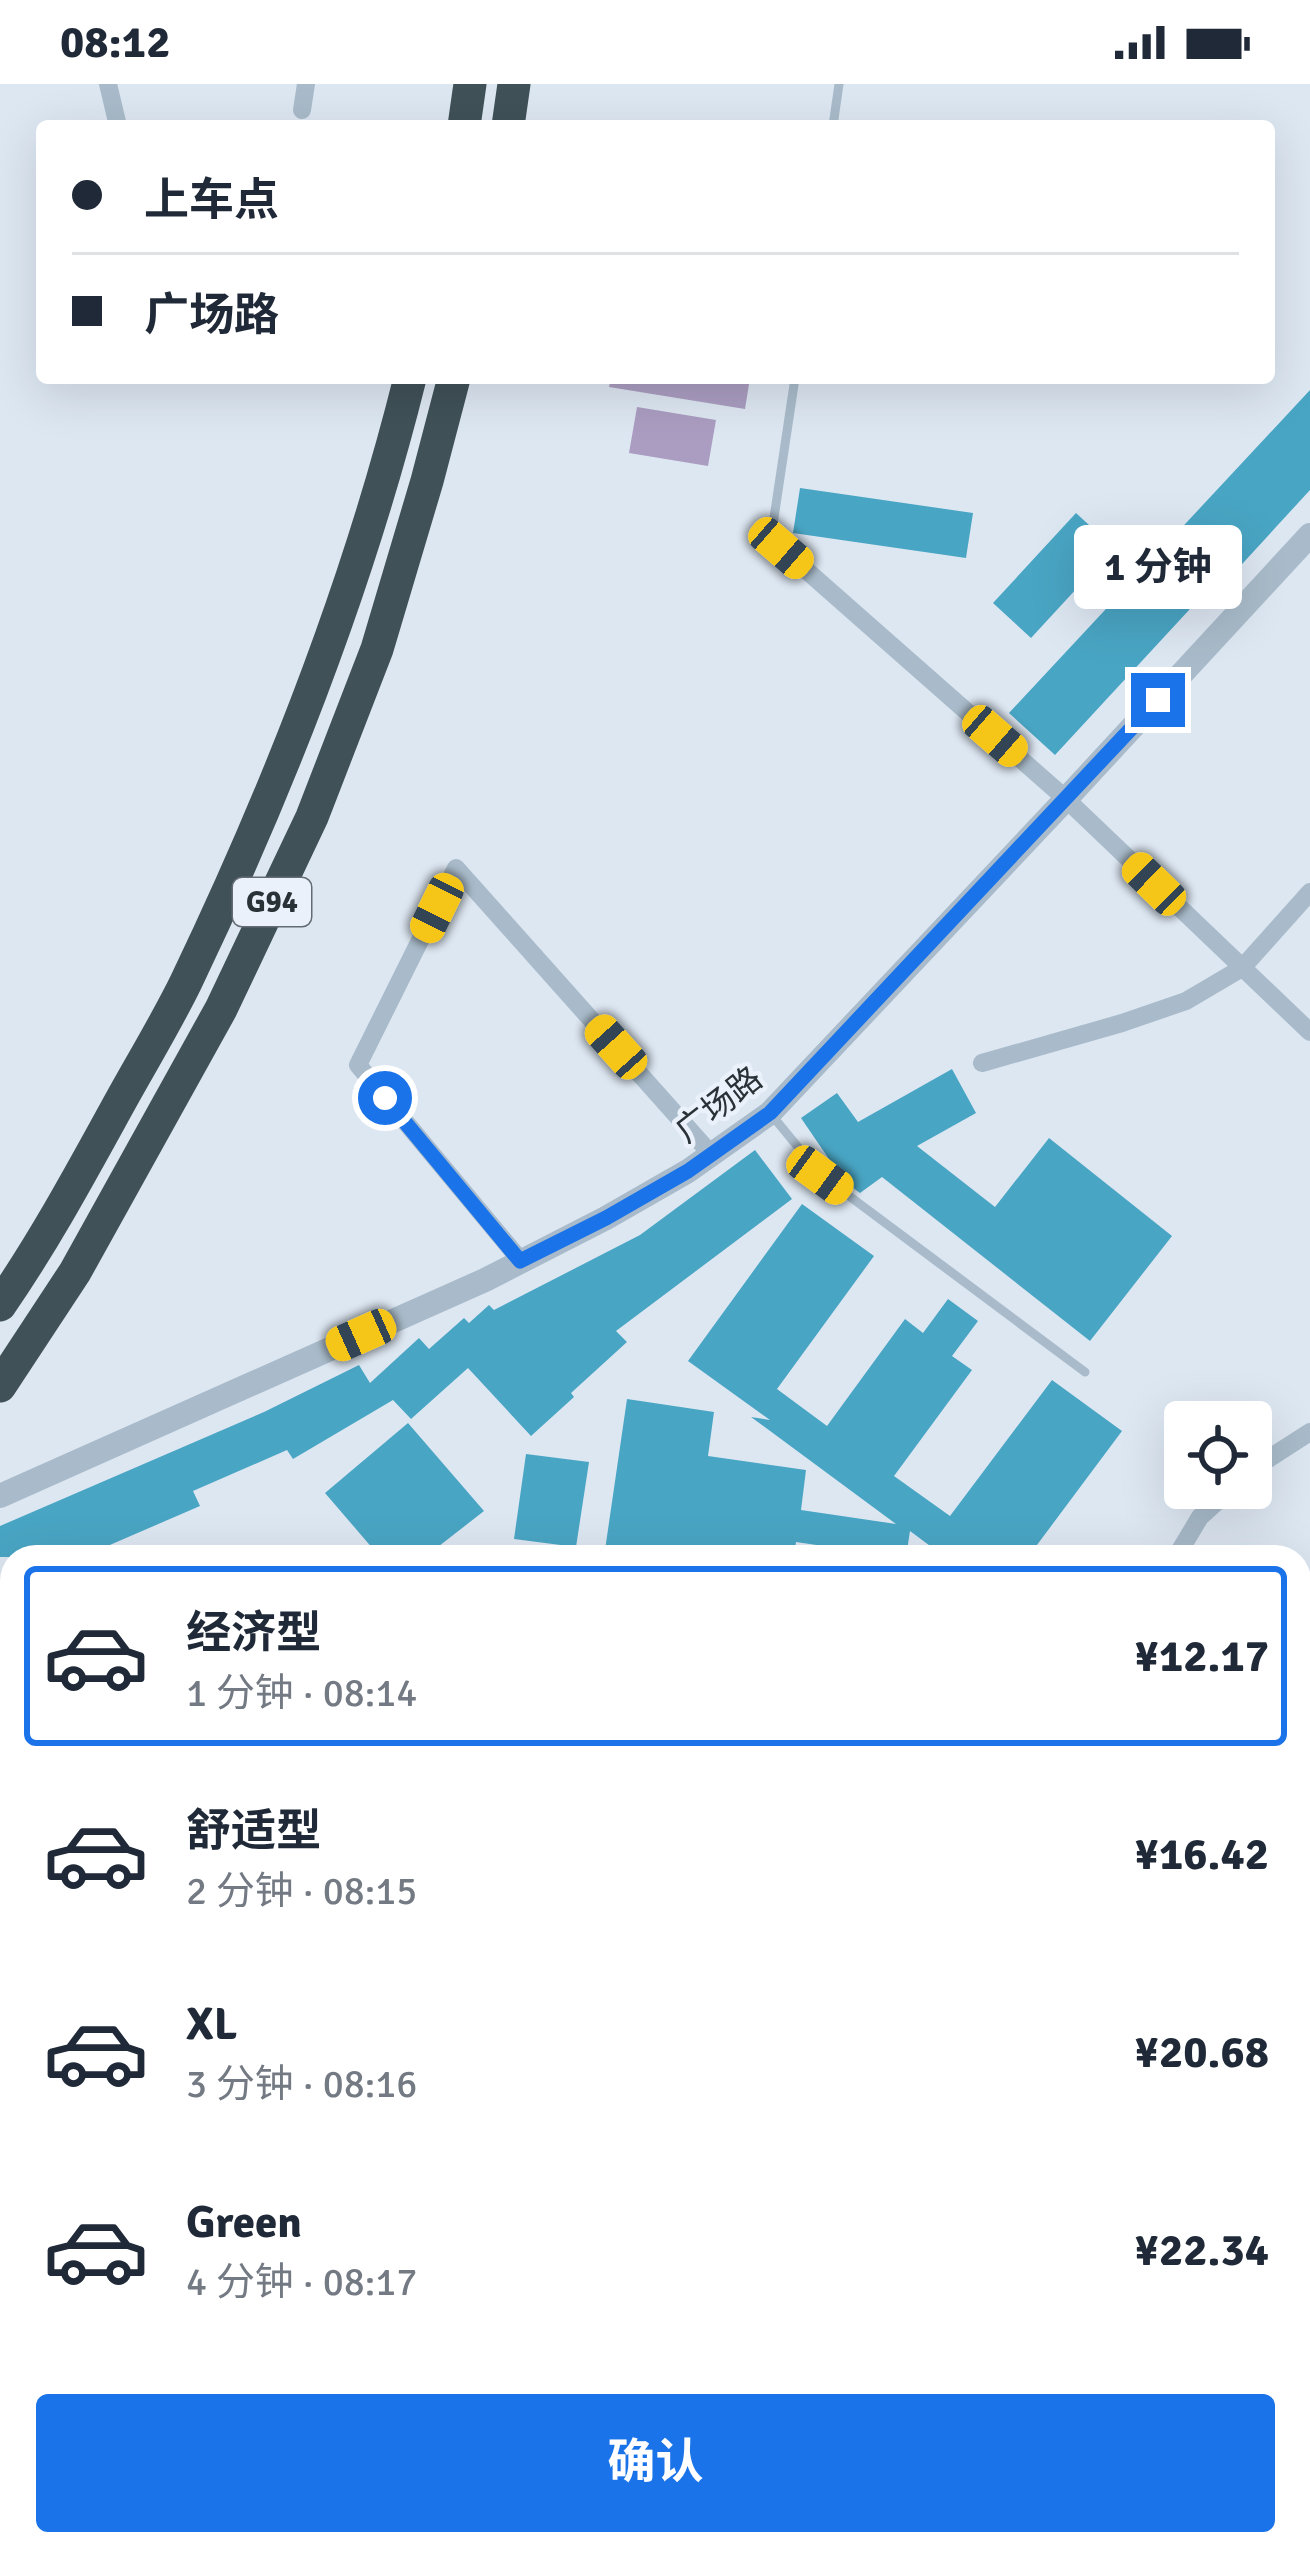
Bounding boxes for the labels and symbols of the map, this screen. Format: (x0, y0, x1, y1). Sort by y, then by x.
car (742, 511, 820, 585)
callout: 1 分钟 (1074, 526, 1242, 610)
route end (1131, 673, 1185, 727)
car (956, 699, 1034, 773)
car (1116, 846, 1192, 922)
car (405, 868, 469, 948)
road number: G94 (233, 878, 311, 926)
car (579, 1008, 653, 1086)
street label: 广场路 (667, 1058, 771, 1152)
route start (358, 1071, 412, 1125)
car (780, 1139, 860, 1211)
car (321, 1304, 401, 1366)

